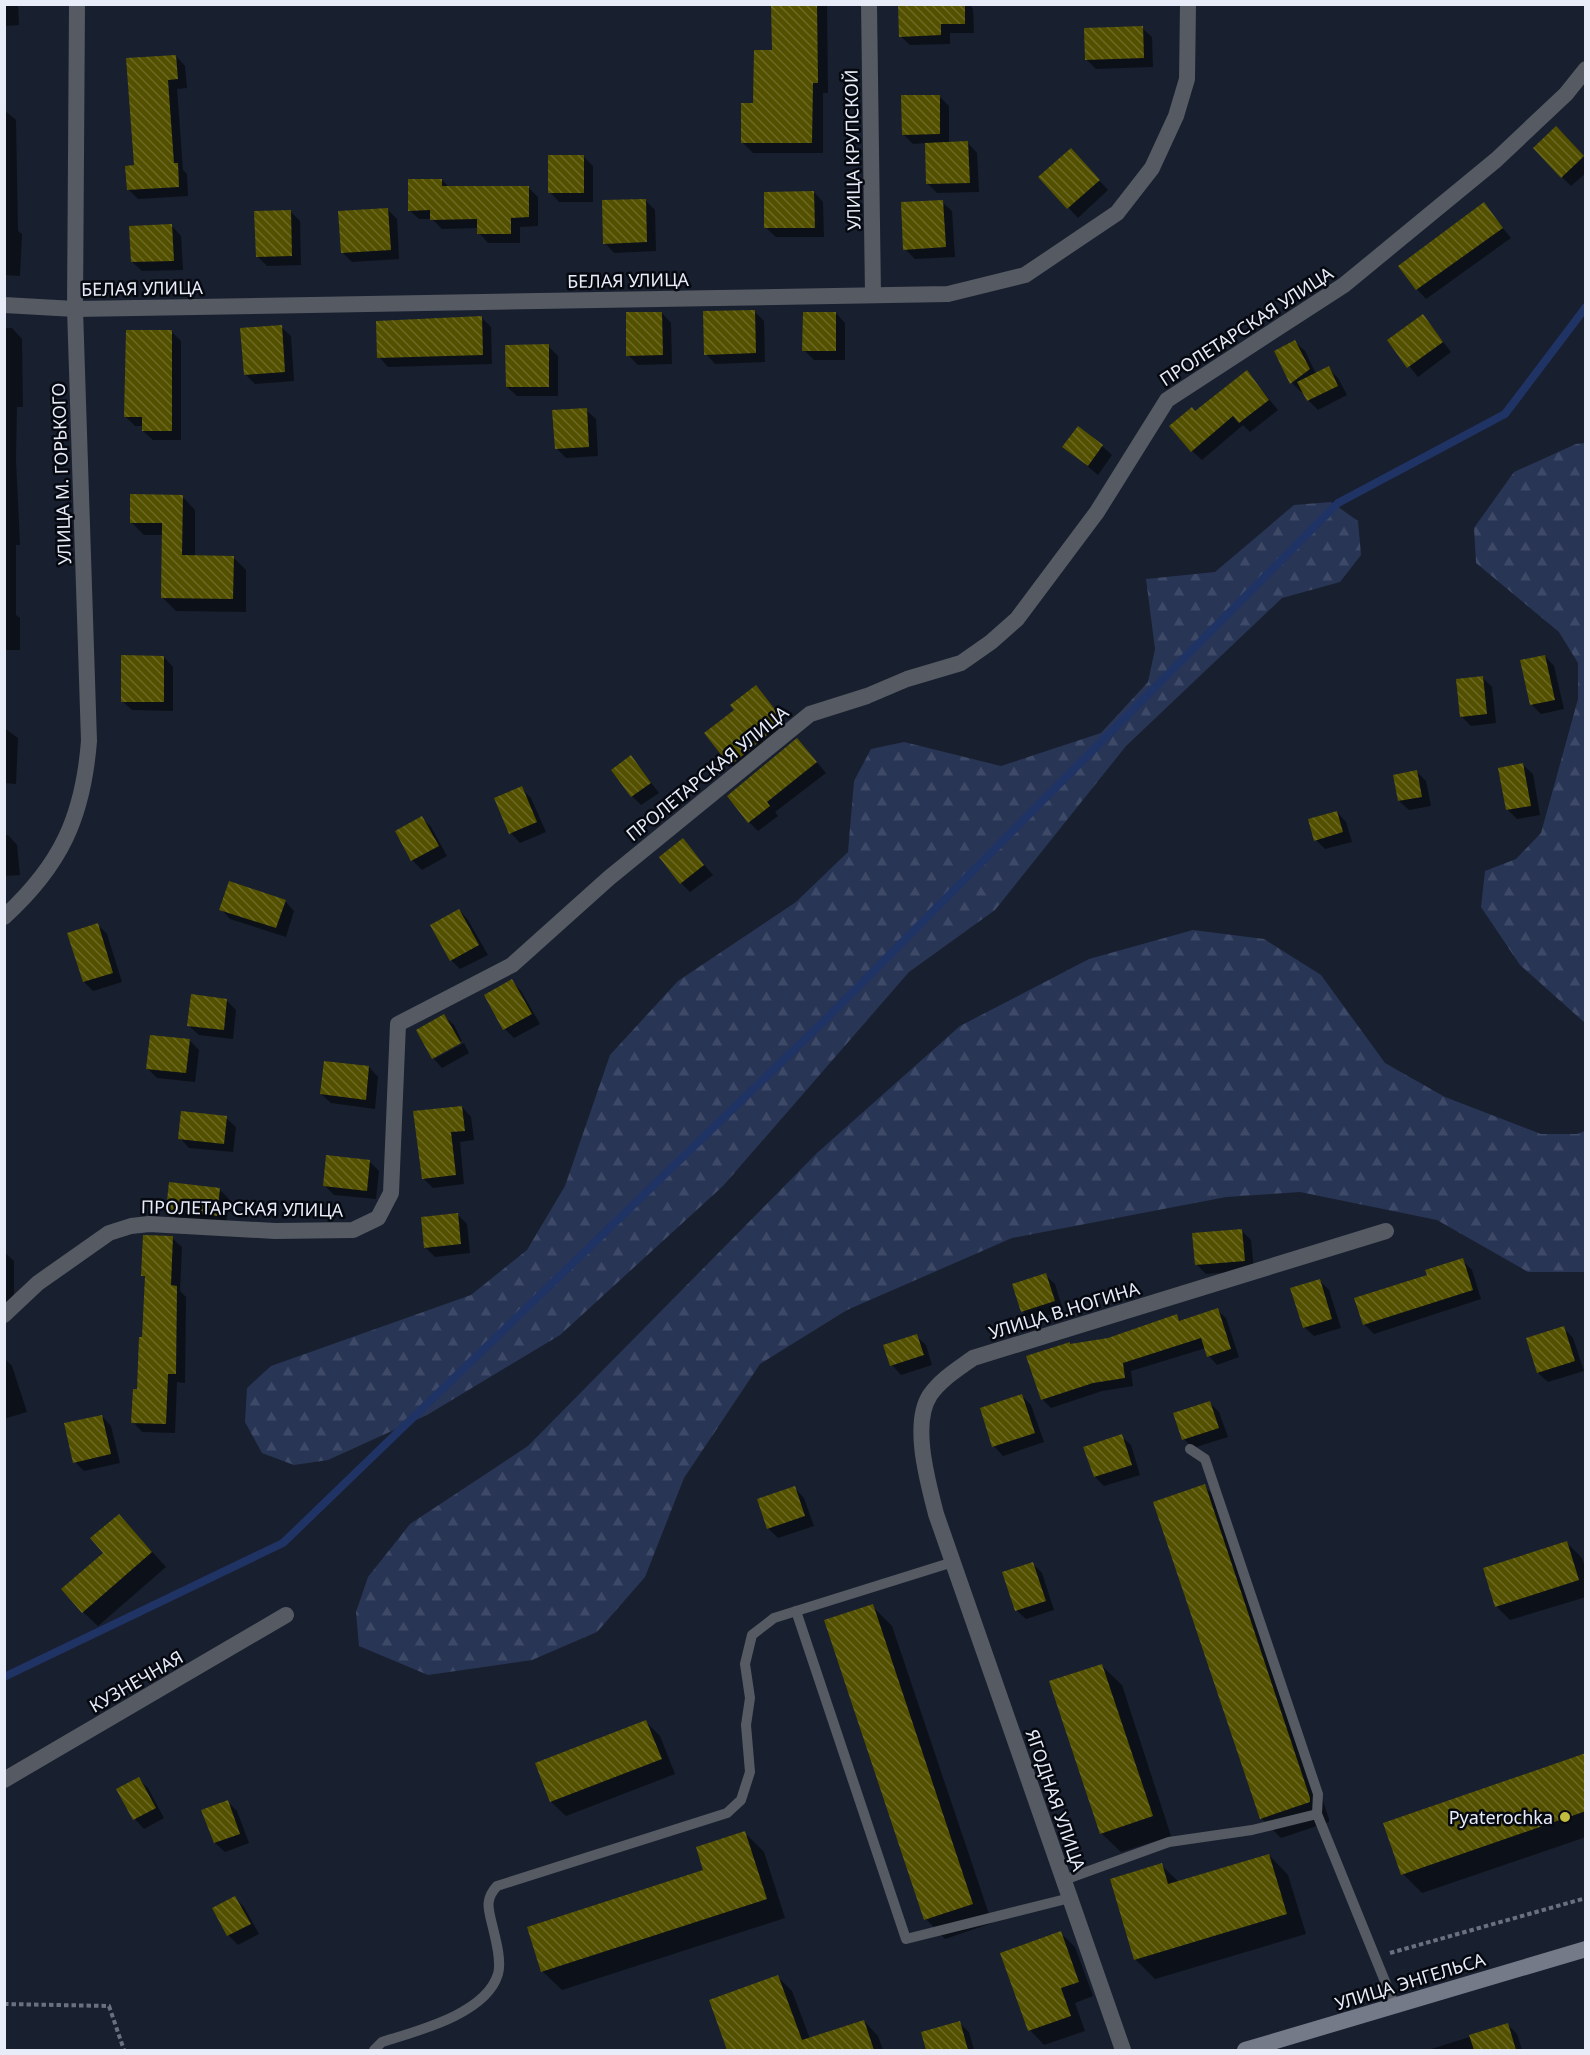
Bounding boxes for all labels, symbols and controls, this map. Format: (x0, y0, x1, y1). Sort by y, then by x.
street label: УЛИЦА КРУПСКОЙ (839, 69, 865, 231)
street label: ПРОЛЕТАРСКАЯ УЛИЦА (1155, 261, 1338, 391)
street label: БЕЛАЯ УЛИЦА (567, 267, 690, 293)
street label: БЕЛАЯ УЛИЦА (81, 275, 204, 301)
street label: УЛИЦА М. ГОРЬКОГО (46, 382, 76, 566)
street label: ПРОЛЕТАРСКАЯ УЛИЦА (621, 700, 793, 846)
street label: ПРОЛЕТАРСКАЯ УЛИЦА (141, 1194, 344, 1222)
street label: УЛИЦА В.НОГИНА (986, 1276, 1143, 1344)
street label: КУЗНЕЧНАЯ (85, 1644, 187, 1718)
street label: ЯГОДНАЯ УЛИЦА (1020, 1726, 1092, 1875)
place label: Pyaterochka (1449, 1805, 1553, 1829)
marker: Pyaterochka (1558, 1810, 1572, 1824)
street label: УЛИЦА ЭНГЕЛЬСА (1332, 1947, 1488, 2015)

